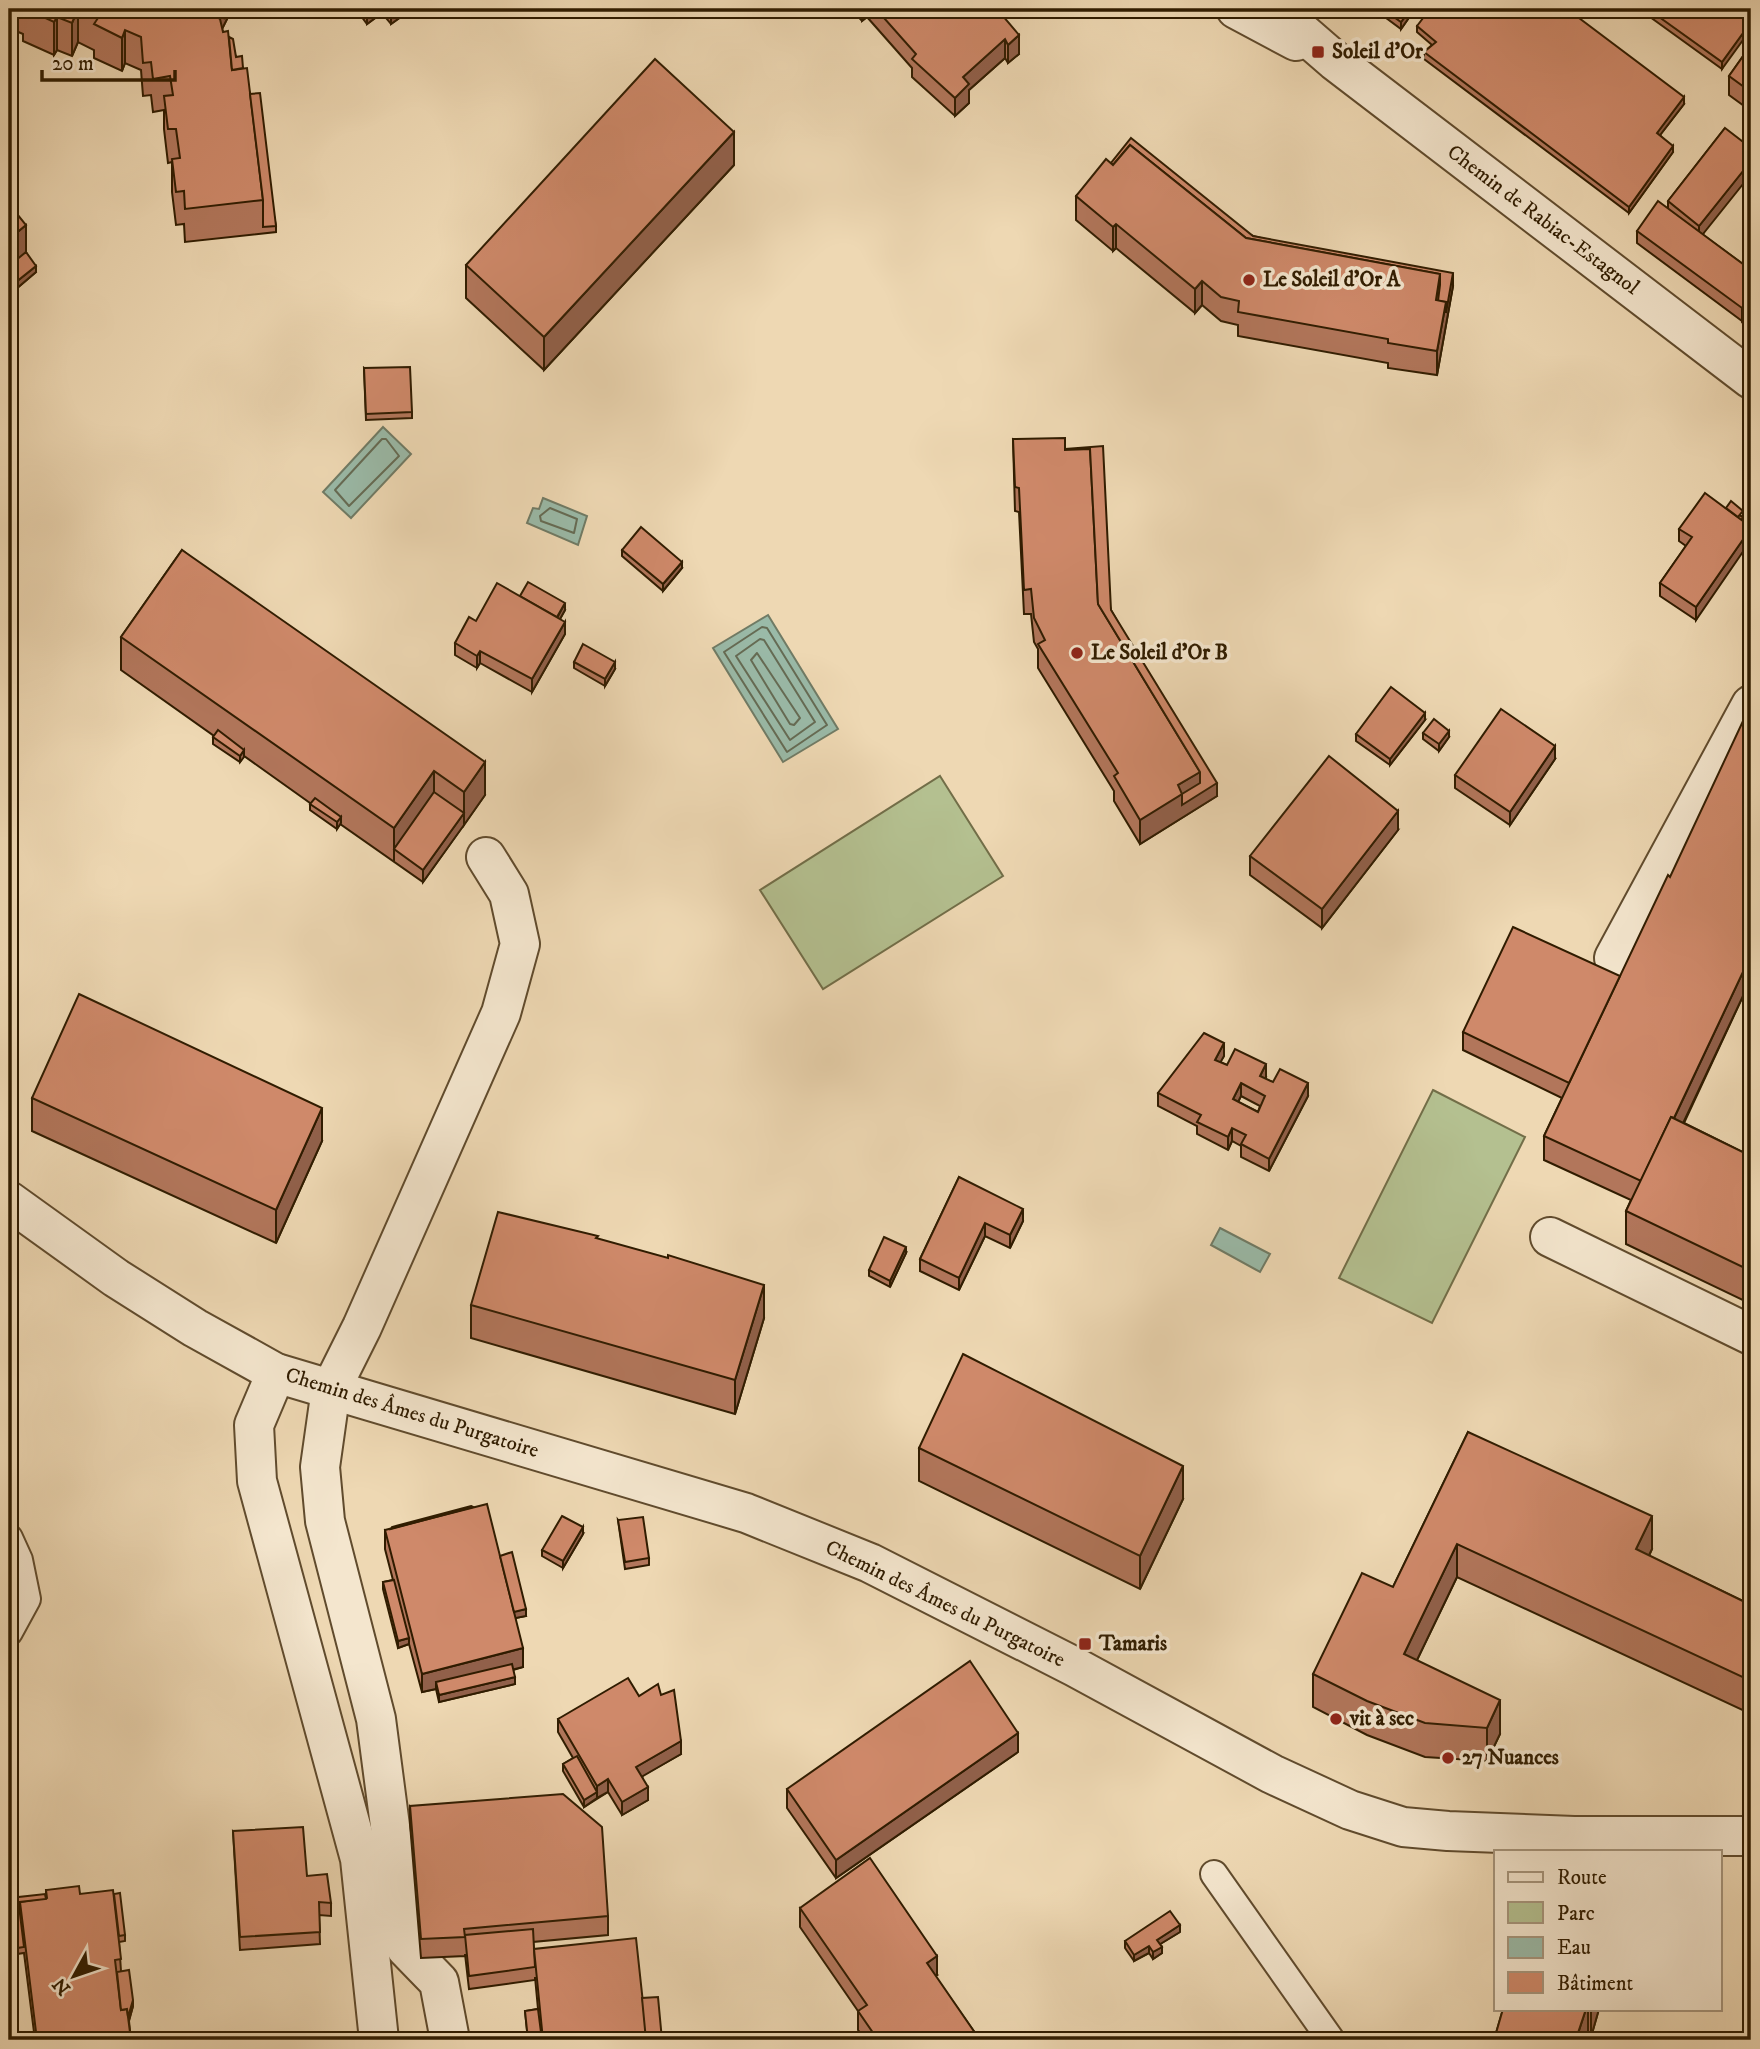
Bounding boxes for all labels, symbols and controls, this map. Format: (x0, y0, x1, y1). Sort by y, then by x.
scale bar (42, 38, 175, 82)
place label: Soleil d'Or (1332, 39, 1424, 65)
marker: Soleil d'Or (1310, 44, 1326, 60)
text: 20 m (52, 51, 94, 77)
street label: Chemin de Rabiac-Estagnol (1442, 139, 1645, 301)
place label: Le Soleil d'Or A (1263, 267, 1401, 293)
marker: Le Soleil d'Or A (1241, 272, 1257, 288)
place label: Le Soleil d'Or B (1091, 640, 1228, 666)
marker: Le Soleil d'Or B (1069, 645, 1085, 661)
street label: Chemin des Âmes du Purgatoire (282, 1360, 543, 1464)
street label: Chemin des Âmes du Purgatoire (821, 1533, 1070, 1674)
place label: Tamaris (1098, 1631, 1167, 1657)
marker: Tamaris (1077, 1636, 1093, 1652)
place label: vit à sec (1349, 1706, 1414, 1732)
marker: vit à sec (1328, 1711, 1344, 1727)
place label: 27 Nuances (1462, 1745, 1559, 1771)
marker: 27 Nuances (1440, 1750, 1456, 1766)
legend (1494, 1850, 1722, 2010)
text: Route (1557, 1865, 1607, 1891)
text: Parc (1557, 1901, 1595, 1927)
text: Eau (1557, 1935, 1591, 1961)
north arrow (38, 1940, 108, 2010)
text: Bâtiment (1557, 1971, 1634, 1997)
text: N (48, 1972, 76, 1999)

